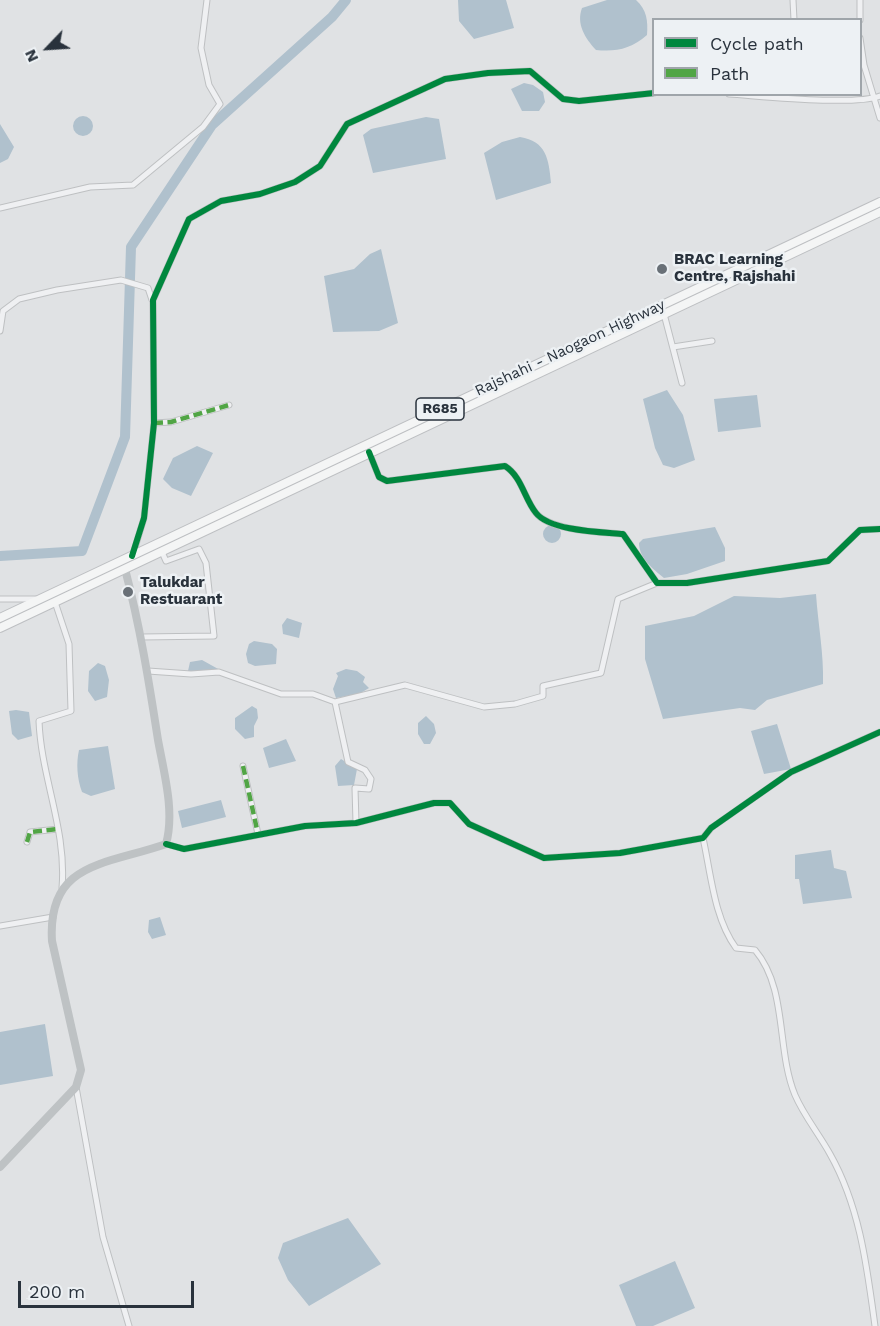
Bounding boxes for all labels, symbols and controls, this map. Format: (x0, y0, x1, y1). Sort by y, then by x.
north arrow (18, 18, 78, 78)
legend (652, 18, 862, 96)
text: Cycle path (710, 33, 804, 54)
text: N (20, 46, 42, 65)
text: Path (710, 63, 750, 84)
place label: BRAC Learning Centre, Rajshahi (674, 251, 795, 286)
marker: BRAC Learning Centre, Rajshahi (655, 262, 669, 276)
street label: Rajshahi - Naogaon Highway (472, 296, 668, 400)
road number: R685 (416, 398, 464, 420)
place label: Talukdar Restuarant (140, 574, 222, 609)
marker: Talukdar Restuarant (121, 585, 135, 599)
scale bar (21, 1269, 196, 1307)
text: 200 m (29, 1281, 85, 1302)

